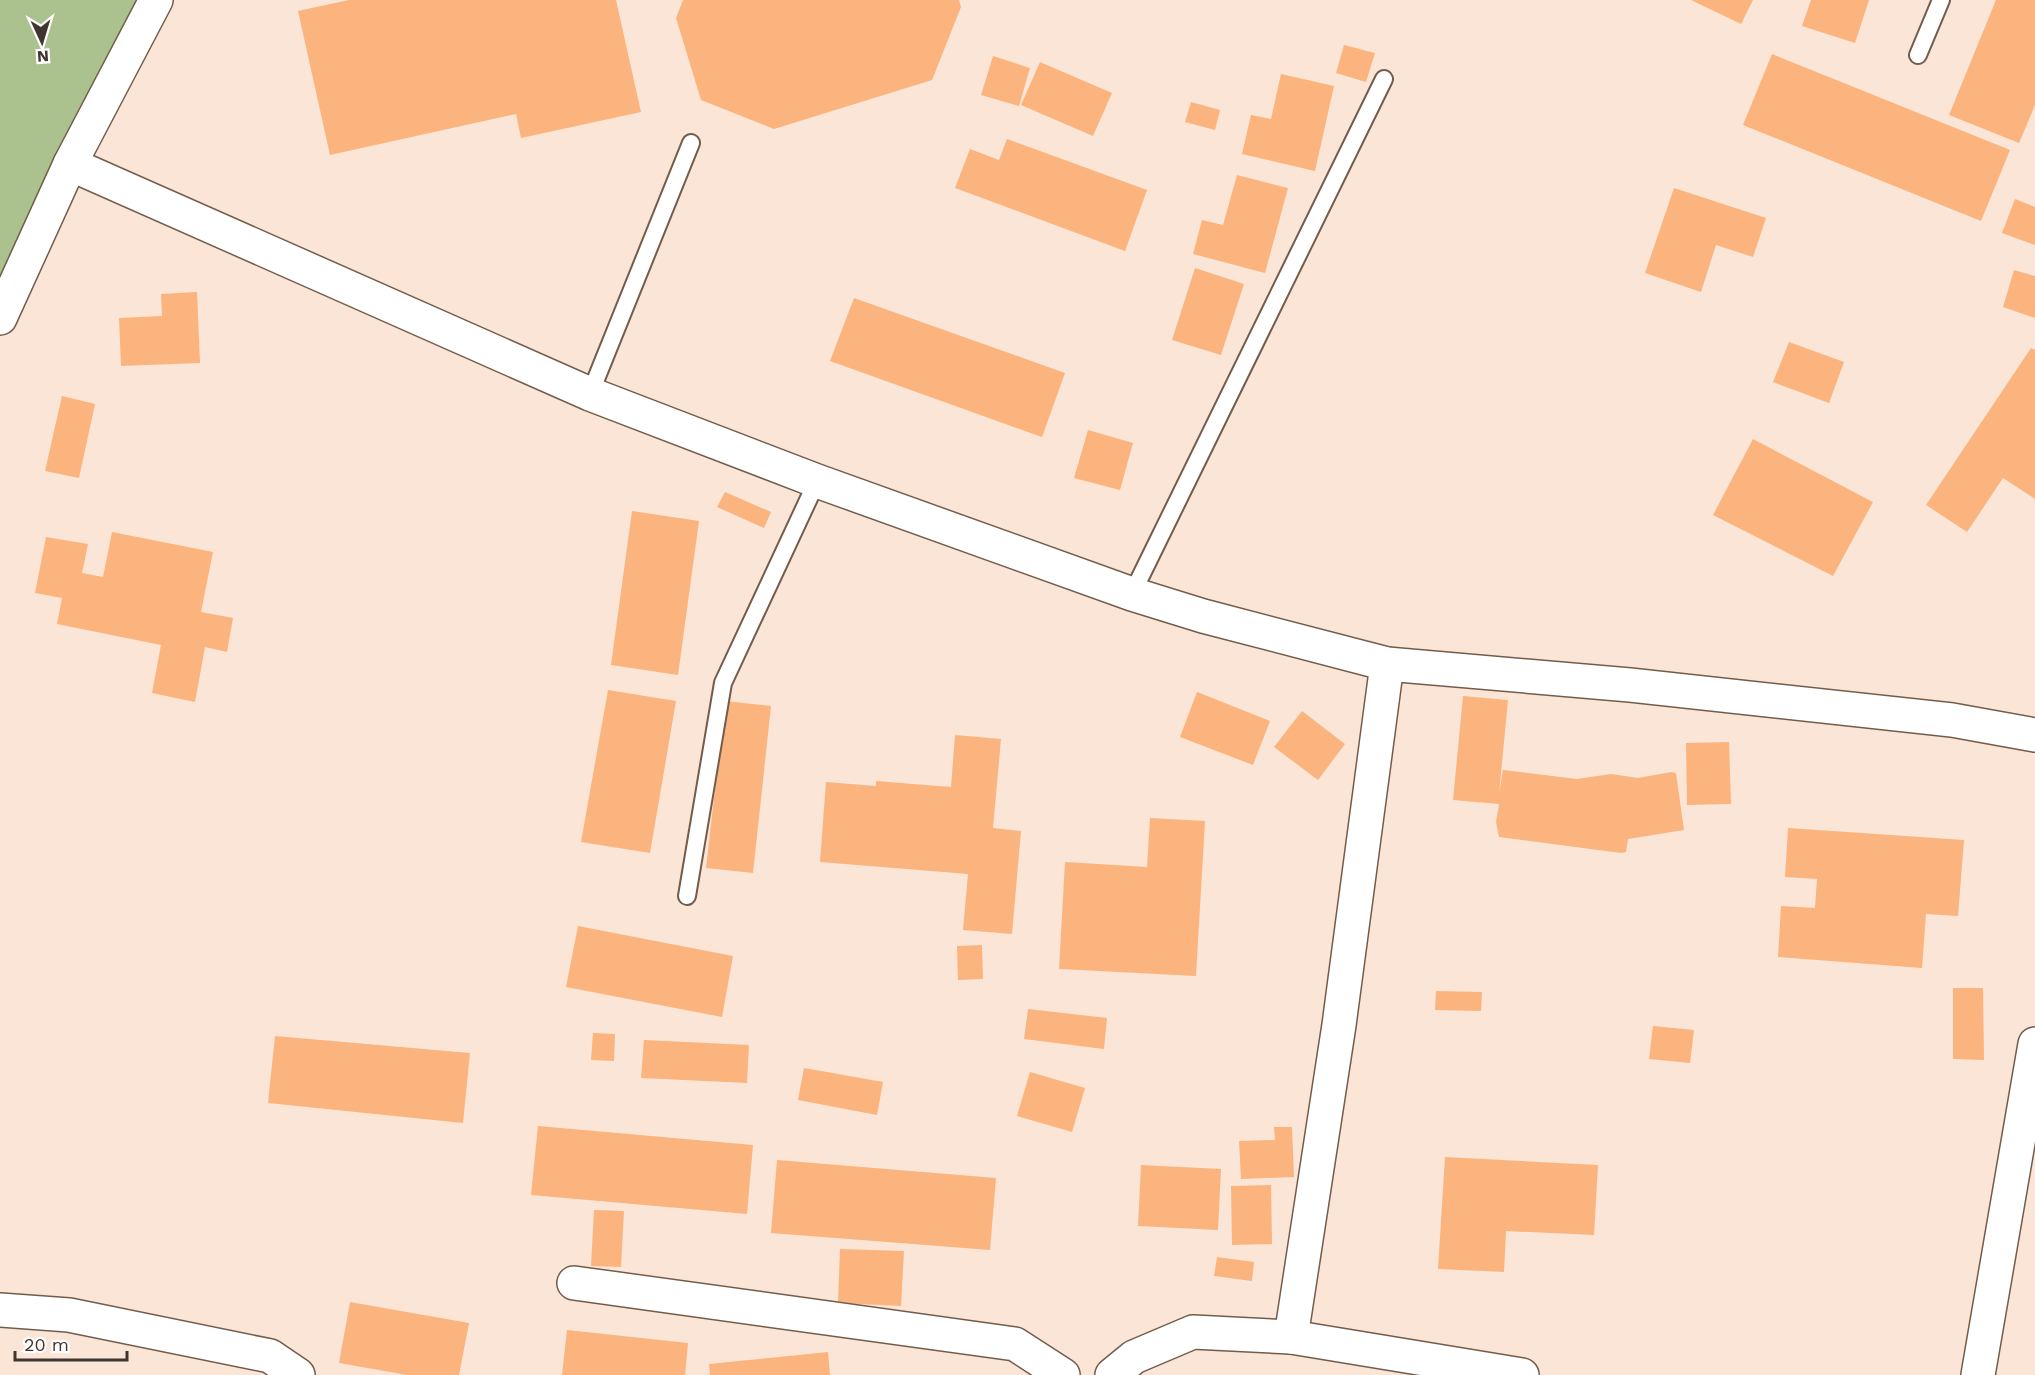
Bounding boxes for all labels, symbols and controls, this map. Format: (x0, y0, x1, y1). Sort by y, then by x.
north arrow (12, 12, 72, 72)
text: N (36, 47, 50, 66)
scale bar (15, 1324, 128, 1362)
text: 20 m (24, 1334, 69, 1355)

